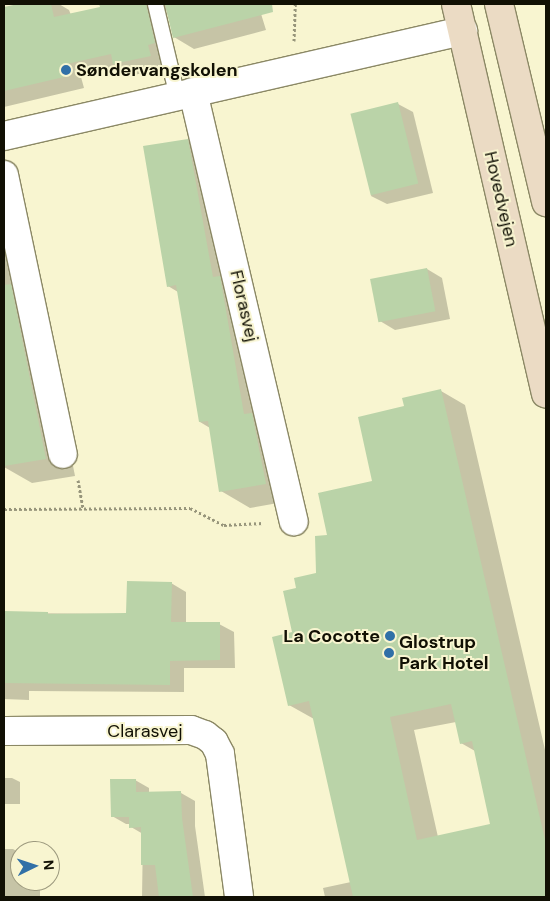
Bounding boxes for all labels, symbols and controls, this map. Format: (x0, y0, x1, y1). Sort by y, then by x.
place label: Søndervangskolen (76, 59, 238, 81)
marker: Søndervangskolen (60, 64, 72, 76)
street label: Hovedvejen (480, 149, 522, 249)
street label: Florasvej (225, 268, 263, 344)
place label: La Cocotte (283, 625, 380, 647)
marker: La Cocotte (384, 630, 396, 642)
place label: Glostrup Park Hotel (399, 632, 489, 674)
marker: Glostrup Park Hotel (383, 647, 395, 659)
street label: Clarasvej (107, 720, 183, 742)
north arrow (10, 841, 60, 891)
text: N (40, 859, 58, 871)

